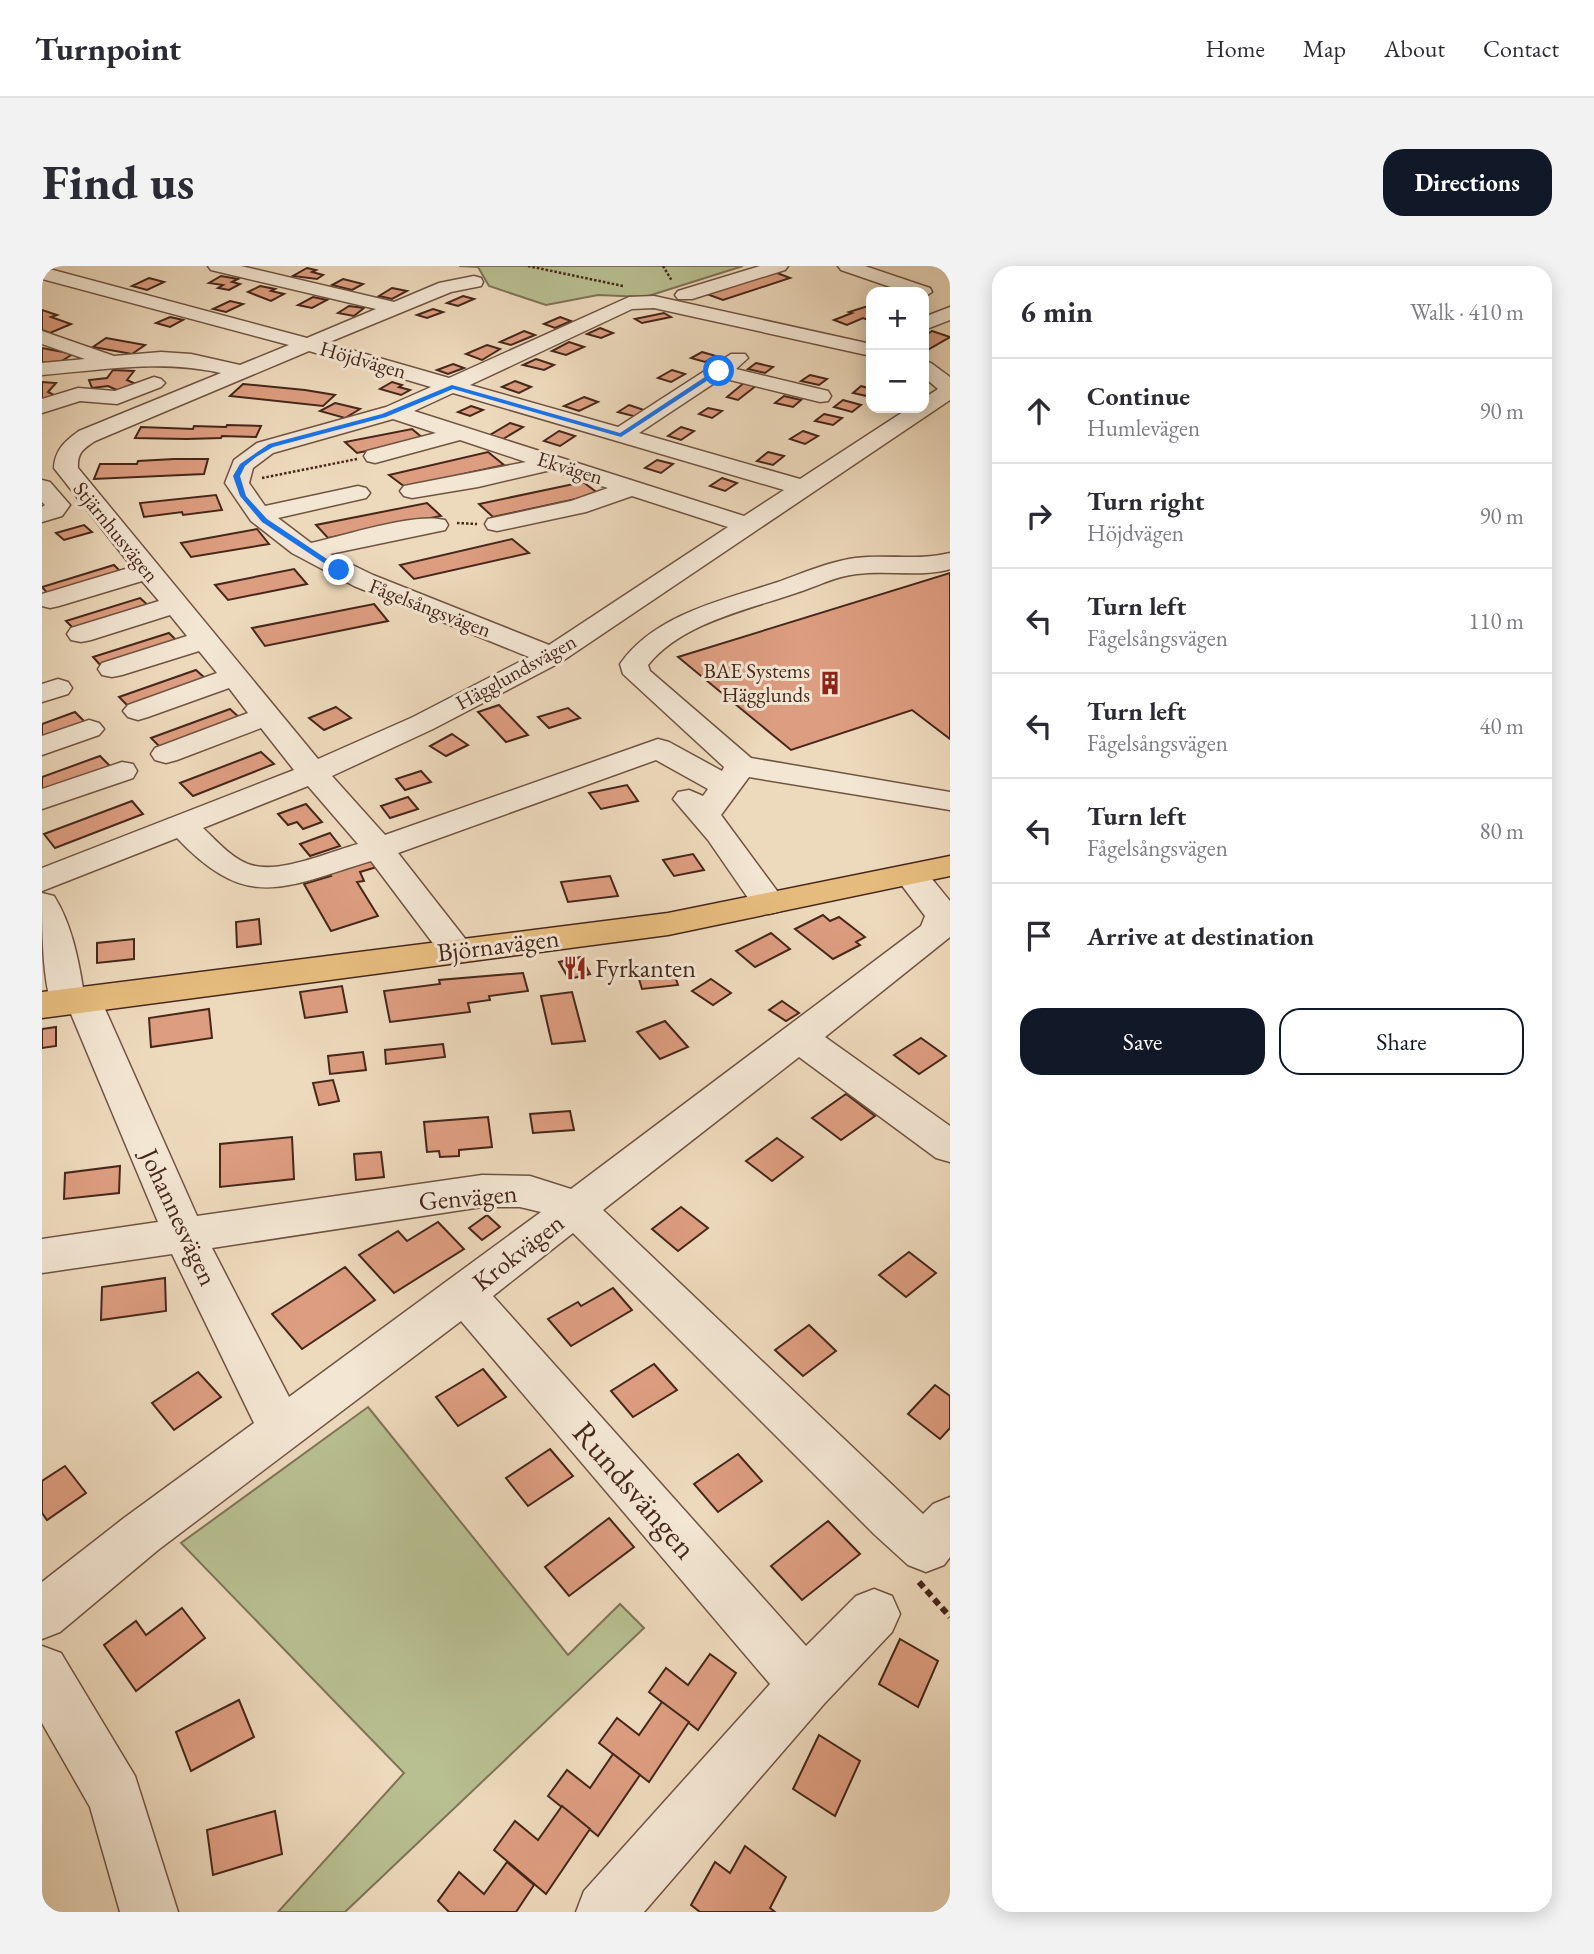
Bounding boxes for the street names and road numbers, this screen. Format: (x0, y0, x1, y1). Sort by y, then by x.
street label: Höjdvägen (317, 334, 409, 385)
street label: Ekvägen (534, 445, 606, 490)
street label: Stjärnhusvägen (68, 476, 165, 588)
street label: Fågelsångsvägen (365, 572, 495, 643)
street label: Hägglundsvägen (451, 627, 581, 716)
street label: Björnavägen (435, 921, 561, 969)
street label: Johannesvägen (132, 1141, 226, 1291)
street label: Genvägen (417, 1176, 519, 1218)
street label: Krokvägen (465, 1205, 571, 1299)
street label: Rundsvängen (564, 1412, 707, 1568)

